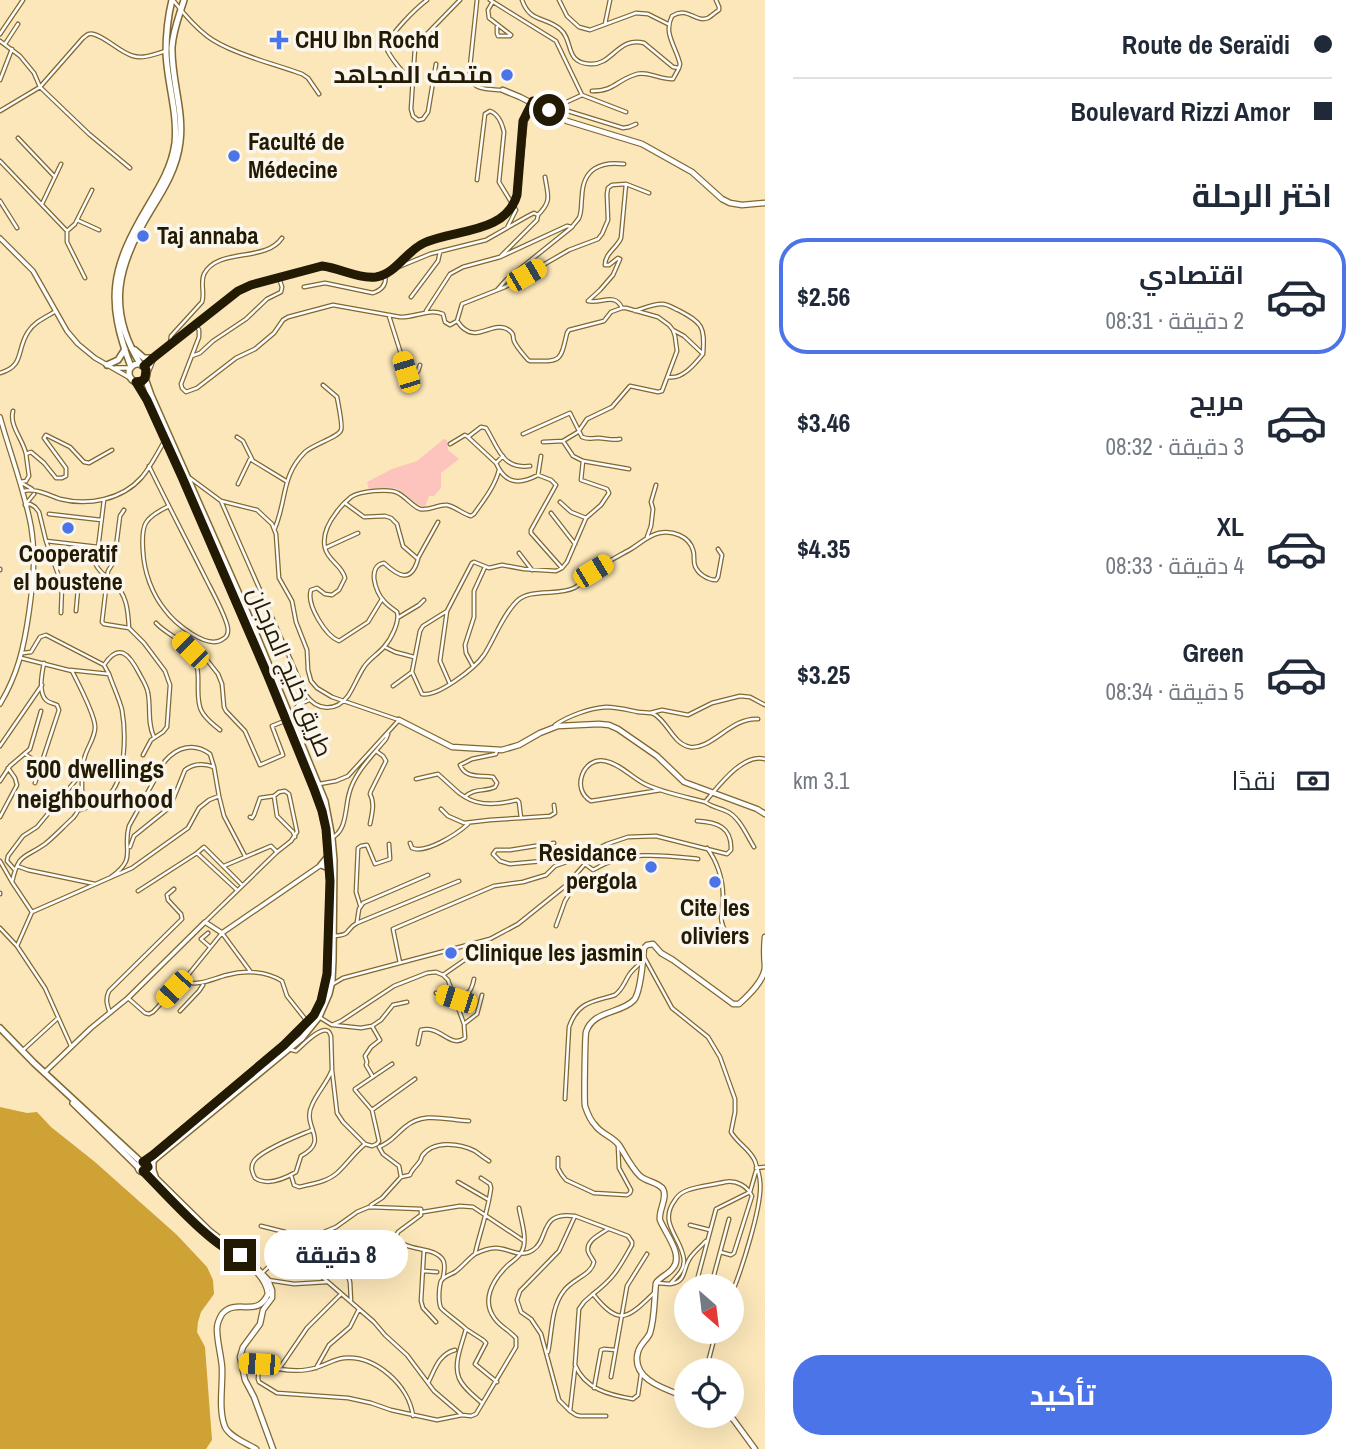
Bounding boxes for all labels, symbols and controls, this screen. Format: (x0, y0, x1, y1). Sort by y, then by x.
place label: CHU Ibn Rochd (295, 23, 439, 55)
text: Route de Seraïdi (1122, 27, 1290, 62)
marker: CHU Ibn Rochd (269, 30, 289, 50)
place label: متحف المجاهد (333, 58, 493, 90)
marker: متحف المجاهد (499, 67, 515, 83)
route start (533, 94, 565, 126)
text: Boulevard Rizzi Amor (1070, 94, 1290, 129)
place label: Faculté de Médecine (248, 125, 344, 185)
marker: Faculté de Médecine (226, 148, 242, 164)
text: اختر الرحلة (1192, 174, 1332, 217)
place label: Taj annaba (157, 219, 258, 251)
marker: Taj annaba (135, 228, 151, 244)
car (503, 255, 550, 295)
text: اقتصادي (1139, 257, 1244, 292)
icon: car (1265, 265, 1328, 328)
text: $2.56 (797, 279, 850, 314)
text: 2 دقيقة · 08:31 (1105, 305, 1244, 336)
car (390, 349, 423, 395)
text: مريح (1189, 383, 1244, 418)
icon: car (1265, 391, 1328, 454)
text: $3.46 (797, 405, 850, 440)
text: 3 دقيقة · 08:32 (1105, 431, 1244, 462)
text: XL (1217, 509, 1244, 544)
icon: car (1265, 517, 1328, 580)
marker: Cooperatif el boustene (60, 520, 76, 536)
text: $4.35 (797, 531, 850, 566)
place label: Cooperatif el boustene (13, 537, 123, 597)
text: 4 دقيقة · 08:33 (1105, 550, 1244, 581)
car (570, 551, 617, 591)
street label: طريق خليج المرجان (240, 582, 341, 762)
car (168, 628, 213, 672)
text: Green (1182, 635, 1244, 670)
icon: car (1265, 643, 1328, 706)
text: $3.25 (797, 657, 850, 692)
text: 5 دقيقة · 08:34 (1105, 676, 1244, 707)
district label: 500 dwellings neighbourhood (17, 751, 173, 816)
icon: cash (1294, 762, 1332, 800)
text: نقدًا (1232, 763, 1276, 798)
text: 3.1 km (793, 765, 850, 796)
place label: Residance pergola (539, 836, 637, 896)
marker: Residance pergola (643, 859, 659, 875)
marker: Cite les oliviers (707, 874, 723, 890)
place label: Cite les oliviers (680, 891, 750, 951)
place label: Clinique les jasmin (465, 936, 643, 968)
marker: Clinique les jasmin (443, 945, 459, 961)
car (152, 966, 197, 1012)
car (433, 983, 480, 1015)
callout: 8 دقيقة (264, 1230, 408, 1280)
route end (224, 1239, 256, 1271)
text: 8 دقيقة (296, 1239, 376, 1270)
north arrow (674, 1274, 744, 1344)
map controls (674, 1274, 744, 1428)
car (238, 1352, 281, 1376)
button: تأكيد (793, 1355, 1332, 1435)
button: locate (674, 1358, 744, 1428)

